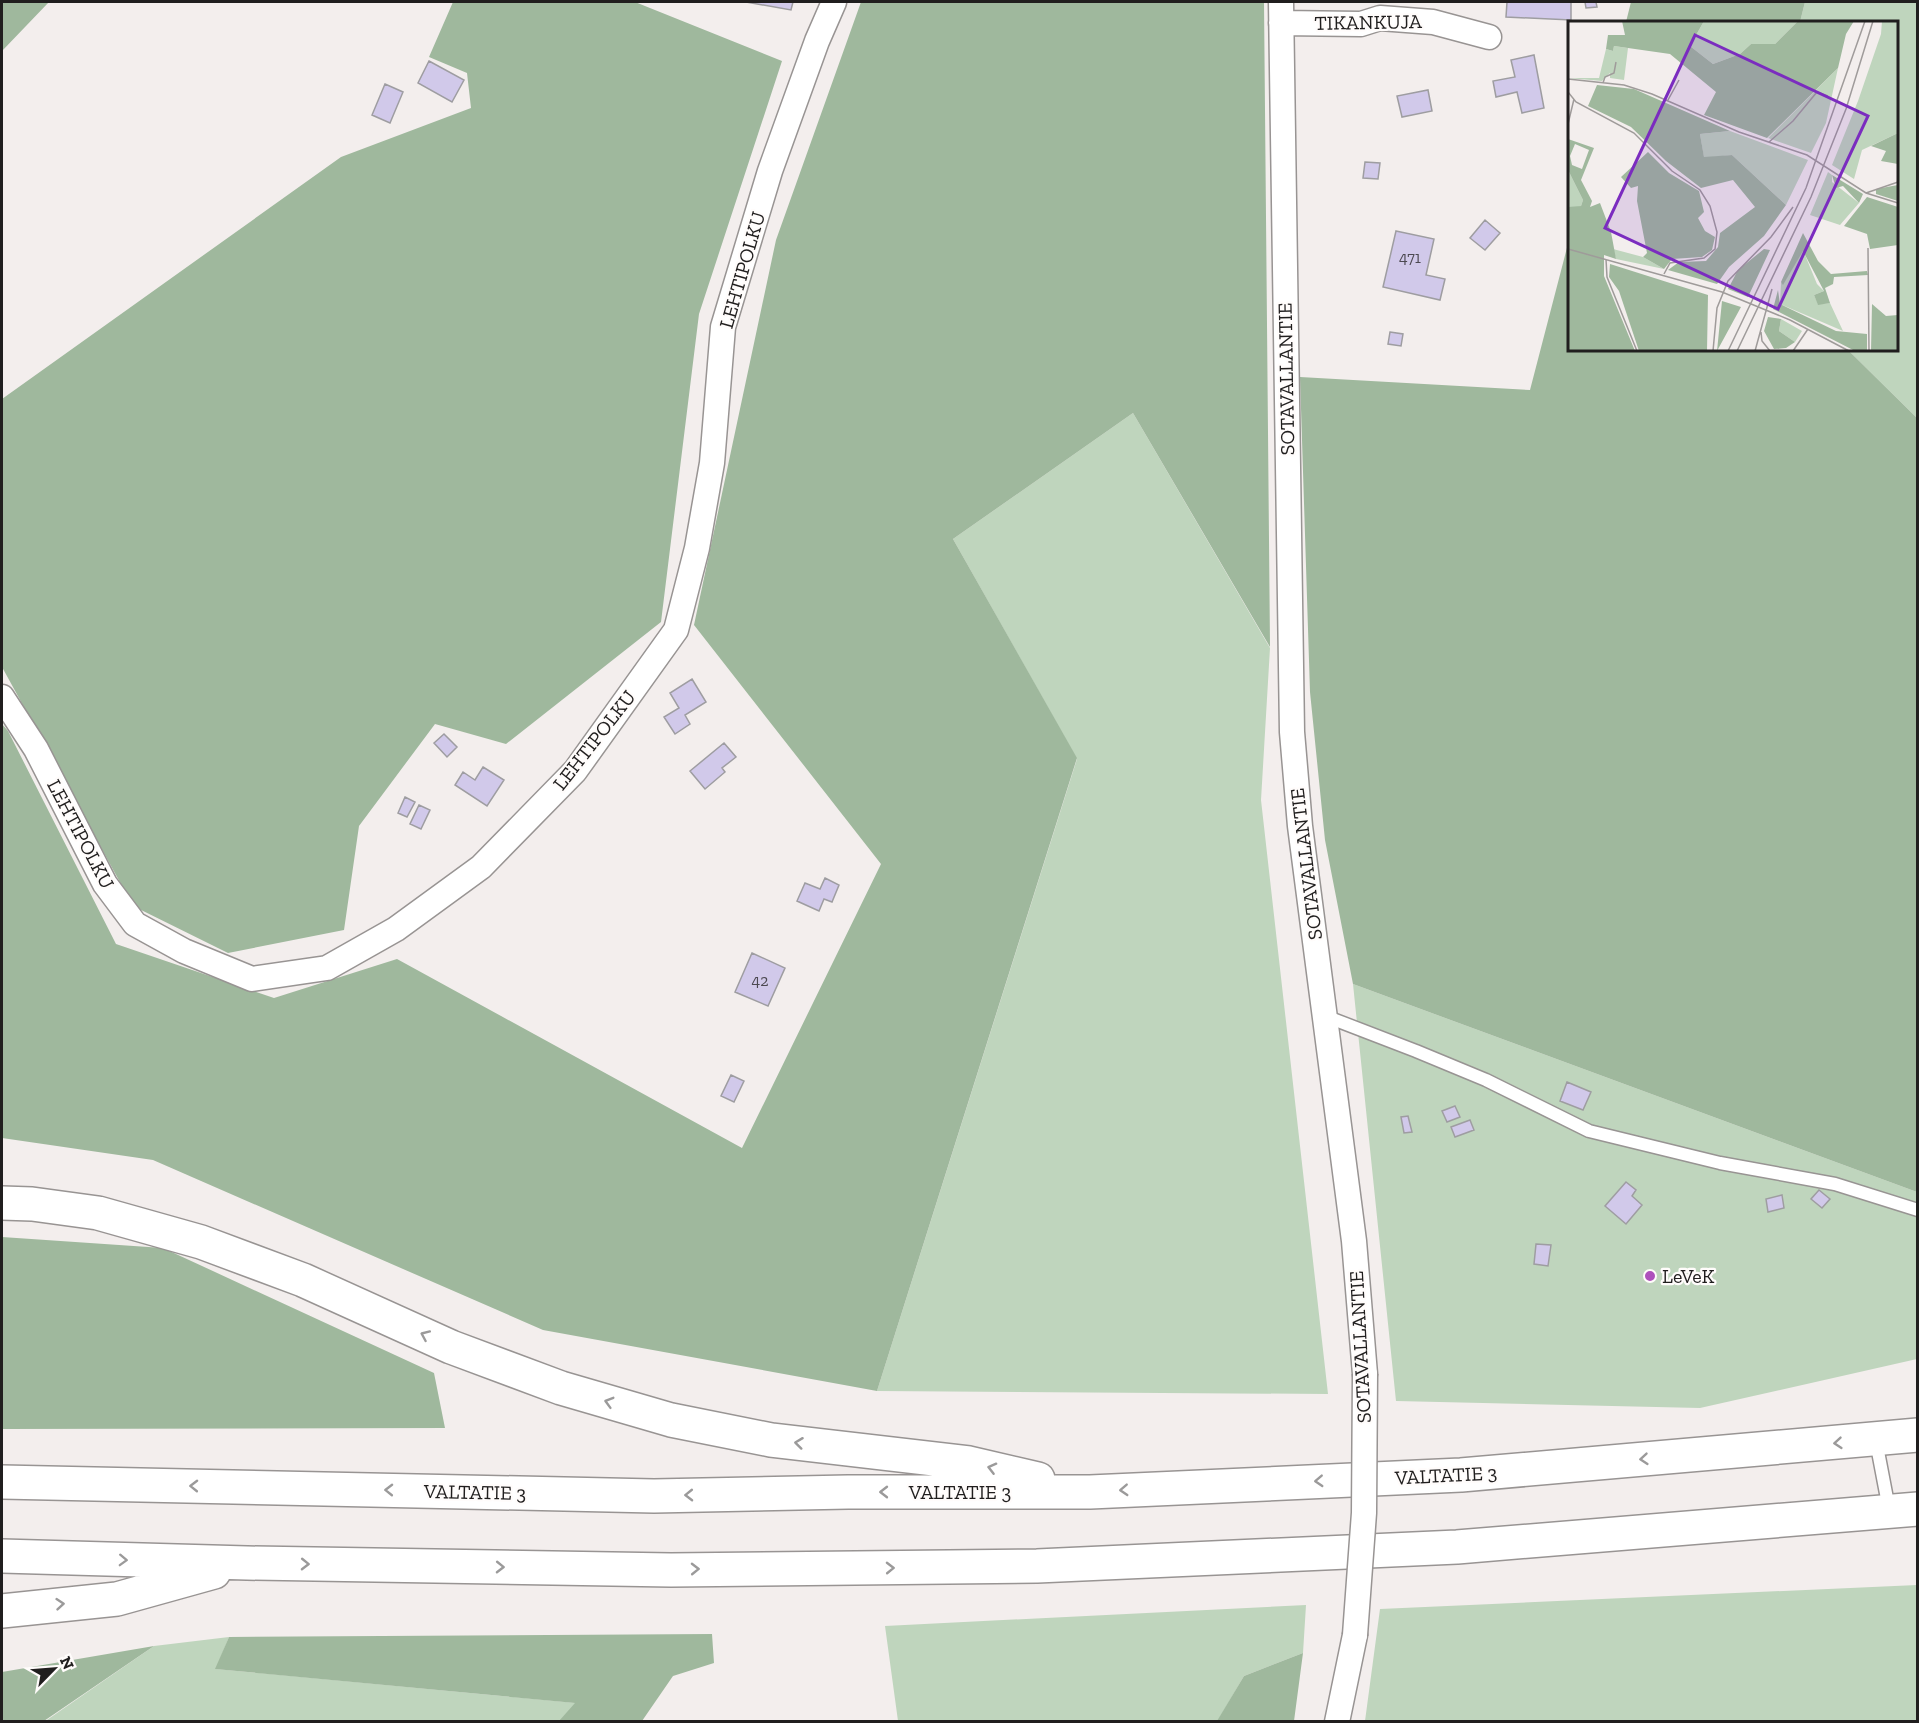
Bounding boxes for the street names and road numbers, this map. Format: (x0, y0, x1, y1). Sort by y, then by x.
street label: TIKANKUJA (1314, 9, 1423, 35)
street label: LEHTIPOLKU (714, 209, 770, 331)
street label: SOTAVALLANTIE (1273, 302, 1299, 456)
street label: LEHTIPOLKU (547, 685, 641, 795)
street label: LEHTIPOLKU (42, 775, 120, 893)
street label: SOTAVALLANTIE (1285, 787, 1327, 941)
street label: SOTAVALLANTIE (1344, 1270, 1376, 1424)
street label: VALTATIE 3 (1393, 1460, 1498, 1490)
street label: VALTATIE 3 (423, 1479, 526, 1505)
street label: VALTATIE 3 (908, 1480, 1011, 1504)

